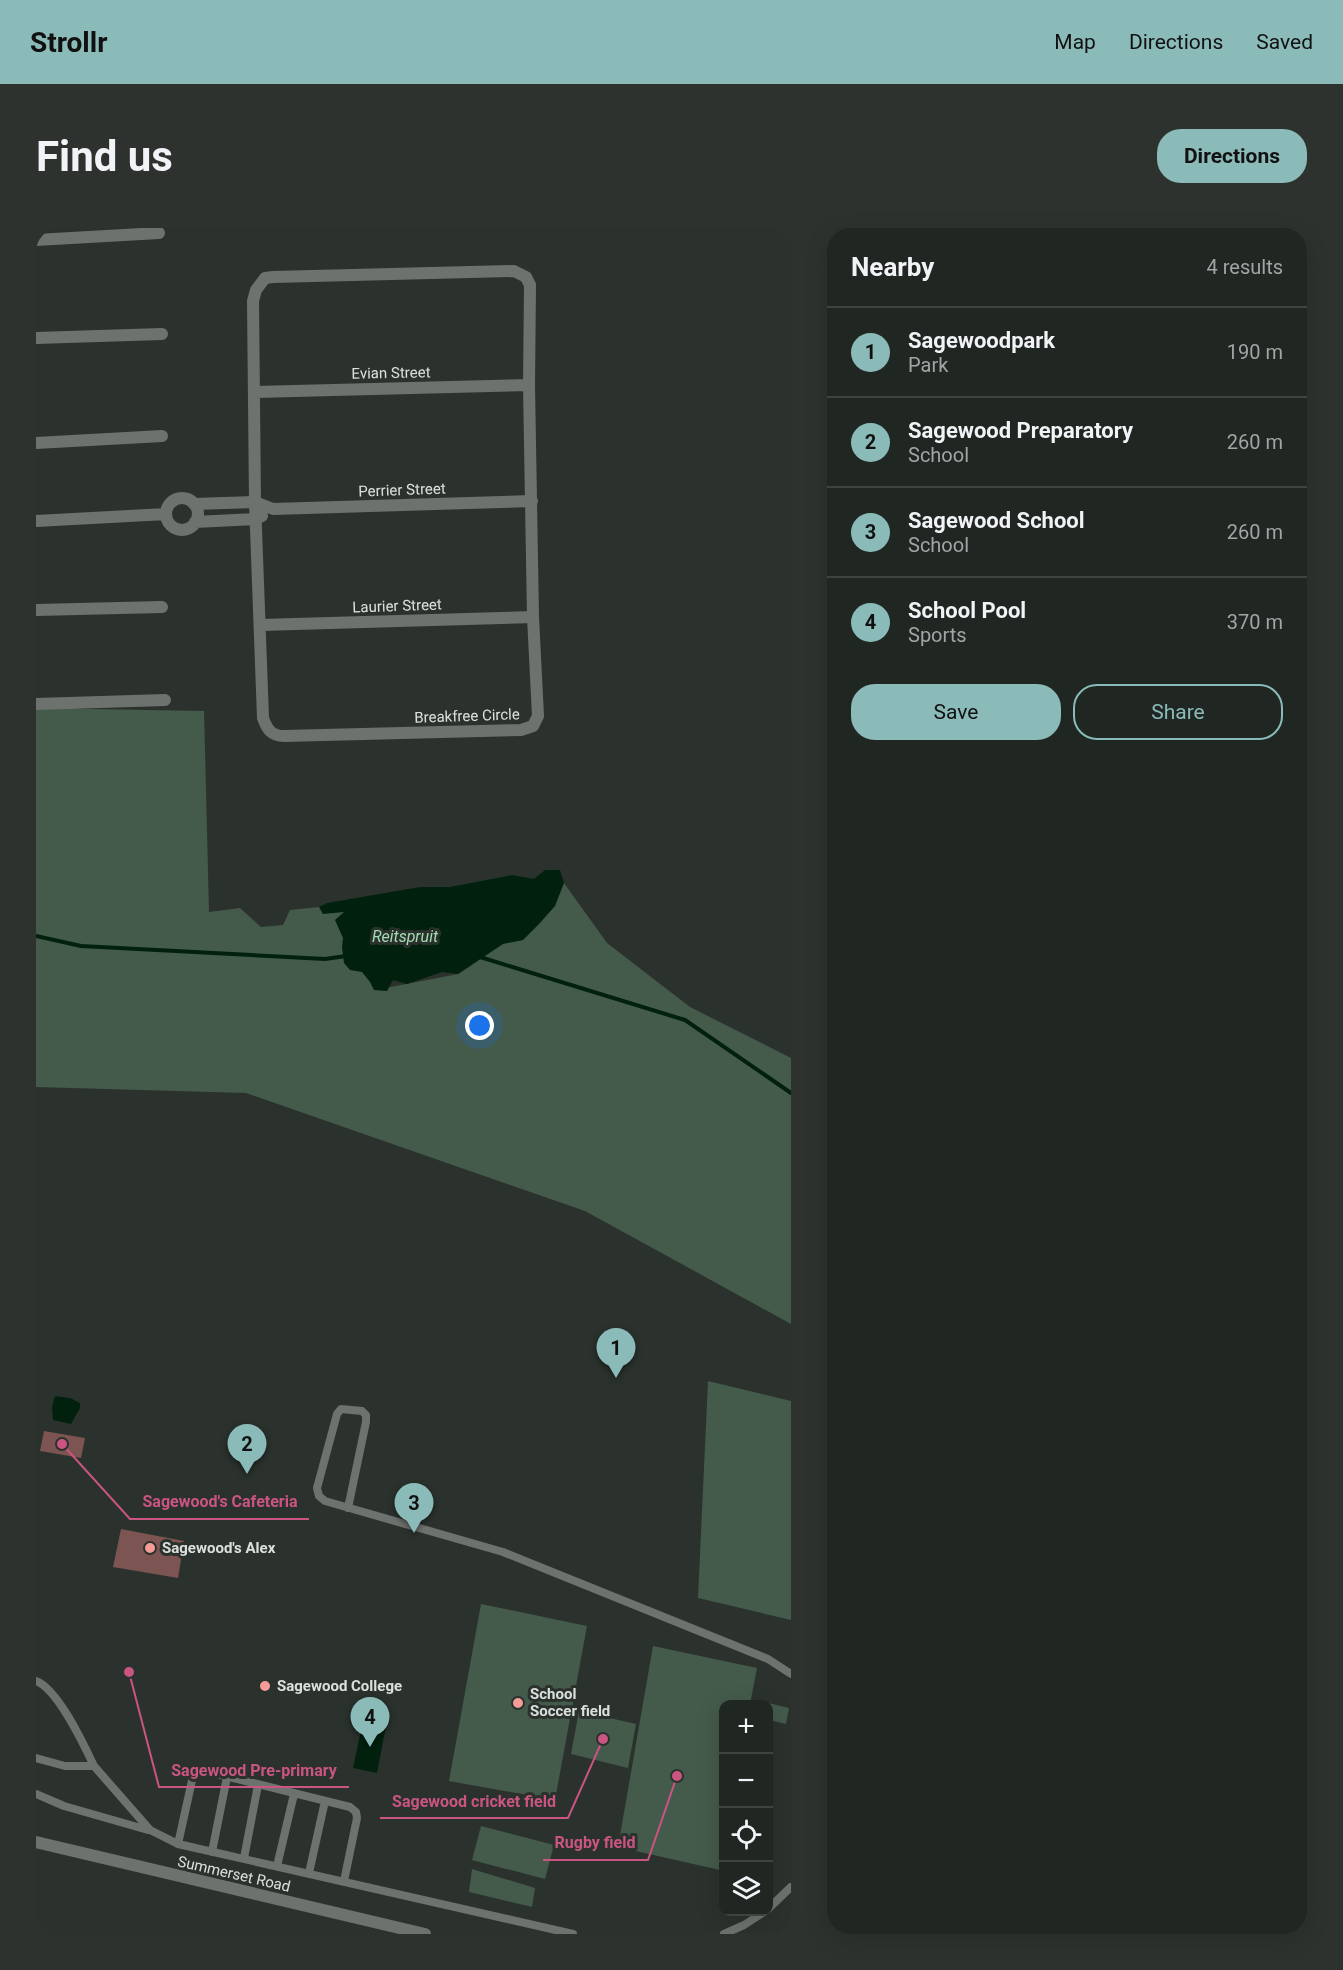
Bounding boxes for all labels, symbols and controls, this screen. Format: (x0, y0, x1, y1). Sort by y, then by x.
text: Strollr (30, 26, 107, 59)
text: Map (1054, 30, 1096, 54)
text: Directions (1129, 30, 1223, 54)
text: Saved (1256, 30, 1313, 54)
button: Directions (1157, 129, 1307, 183)
text: Find us (36, 132, 173, 181)
text: Nearby (851, 252, 934, 282)
text: 4 results (1207, 255, 1283, 279)
text: Sagewoodpark (908, 328, 1055, 353)
text: 1 (865, 340, 876, 364)
text: 190 m (1227, 340, 1283, 364)
text: Park (908, 353, 948, 377)
street label: Evian Street (351, 363, 431, 383)
text: Sagewood Preparatory (908, 418, 1133, 443)
text: 2 (865, 430, 876, 454)
text: 260 m (1227, 430, 1283, 454)
text: School (908, 443, 969, 467)
street label: Perrier Street (358, 479, 446, 501)
text: Sagewood School (908, 508, 1085, 533)
text: 3 (865, 520, 876, 544)
text: 260 m (1227, 520, 1283, 544)
text: School (908, 533, 969, 557)
street label: Laurier Street (352, 595, 442, 617)
text: School Pool (908, 598, 1026, 623)
text: 4 (865, 610, 876, 634)
text: 370 m (1227, 610, 1283, 634)
text: Sports (908, 623, 967, 647)
button: Save (851, 684, 1061, 740)
button: Share (1073, 684, 1283, 740)
street label: Breakfree Circle (414, 705, 520, 727)
water label: Reitspruit (372, 927, 439, 946)
your location (465, 1011, 494, 1040)
pin: 1 (596, 1328, 636, 1378)
pin: 2 (228, 1424, 266, 1474)
pin: 3 (394, 1484, 434, 1533)
callout: Sagewood's Cafeteria (130, 1485, 309, 1519)
text: Sagewood's Cafeteria (142, 1492, 298, 1511)
place label: Sagewood's Alex (162, 1539, 276, 1557)
marker: Sagewood's Alex (143, 1541, 157, 1555)
place label: Sagewood College (277, 1677, 402, 1695)
marker: Sagewood College (258, 1679, 272, 1693)
place label: School Soccer field (530, 1685, 610, 1720)
marker: School Soccer field (511, 1696, 525, 1710)
pin: 4 (350, 1698, 390, 1747)
map controls (719, 1700, 773, 1916)
button: + (719, 1700, 773, 1754)
callout: Sagewood Pre-primary (159, 1753, 349, 1787)
button: − (719, 1754, 773, 1808)
text: Sagewood Pre-primary (171, 1761, 338, 1780)
callout: Sagewood cricket field (380, 1784, 568, 1818)
text: Sagewood cricket field (392, 1792, 556, 1811)
button: locate (719, 1808, 773, 1862)
callout: Rugby field (543, 1826, 648, 1860)
text: Rugby field (555, 1833, 635, 1852)
street label: Summerset Road (176, 1852, 292, 1896)
button: layers (719, 1862, 773, 1916)

